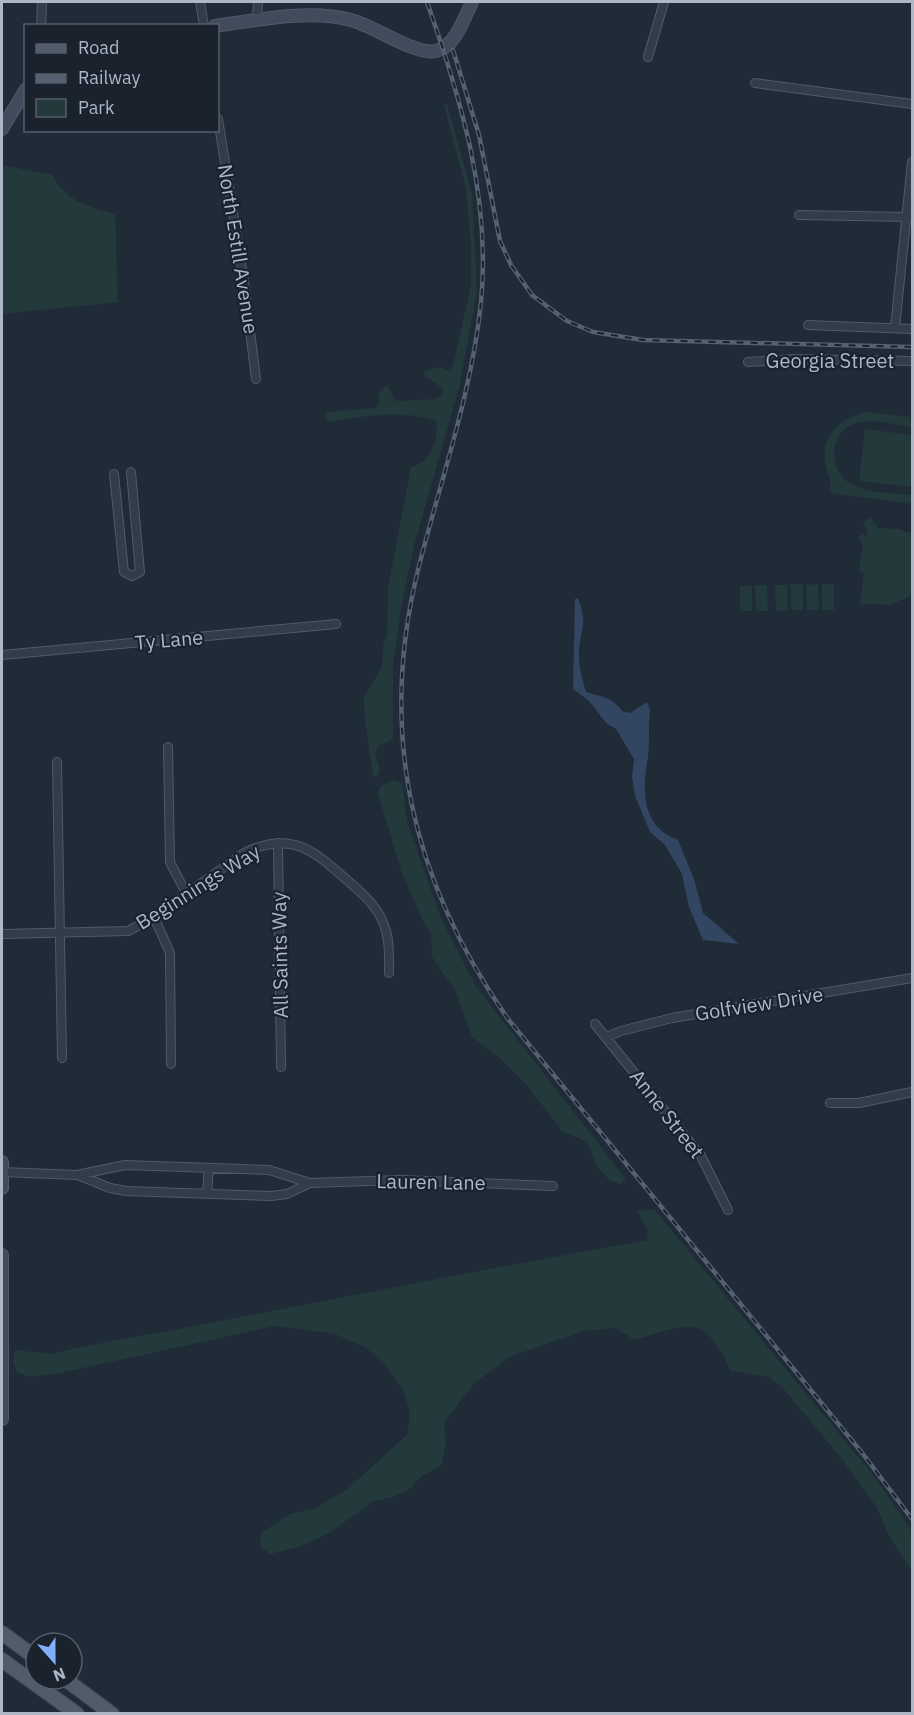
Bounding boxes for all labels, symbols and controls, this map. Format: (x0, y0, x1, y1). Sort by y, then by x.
legend (24, 24, 219, 132)
text: Road (78, 36, 119, 59)
text: Railway (78, 66, 140, 89)
text: Park (78, 96, 115, 119)
street label: North Estill Avenue (212, 162, 265, 336)
street label: Georgia Street (766, 347, 894, 374)
street label: Ty Lane (134, 623, 204, 656)
street label: Beginnings Way (130, 838, 265, 936)
street label: All Saints Way (265, 891, 294, 1019)
street label: Golfview Drive (693, 980, 825, 1027)
street label: Anne Street (624, 1064, 711, 1164)
street label: Lauren Lane (376, 1167, 486, 1196)
north arrow (24, 1631, 84, 1691)
text: N (50, 1664, 68, 1686)

